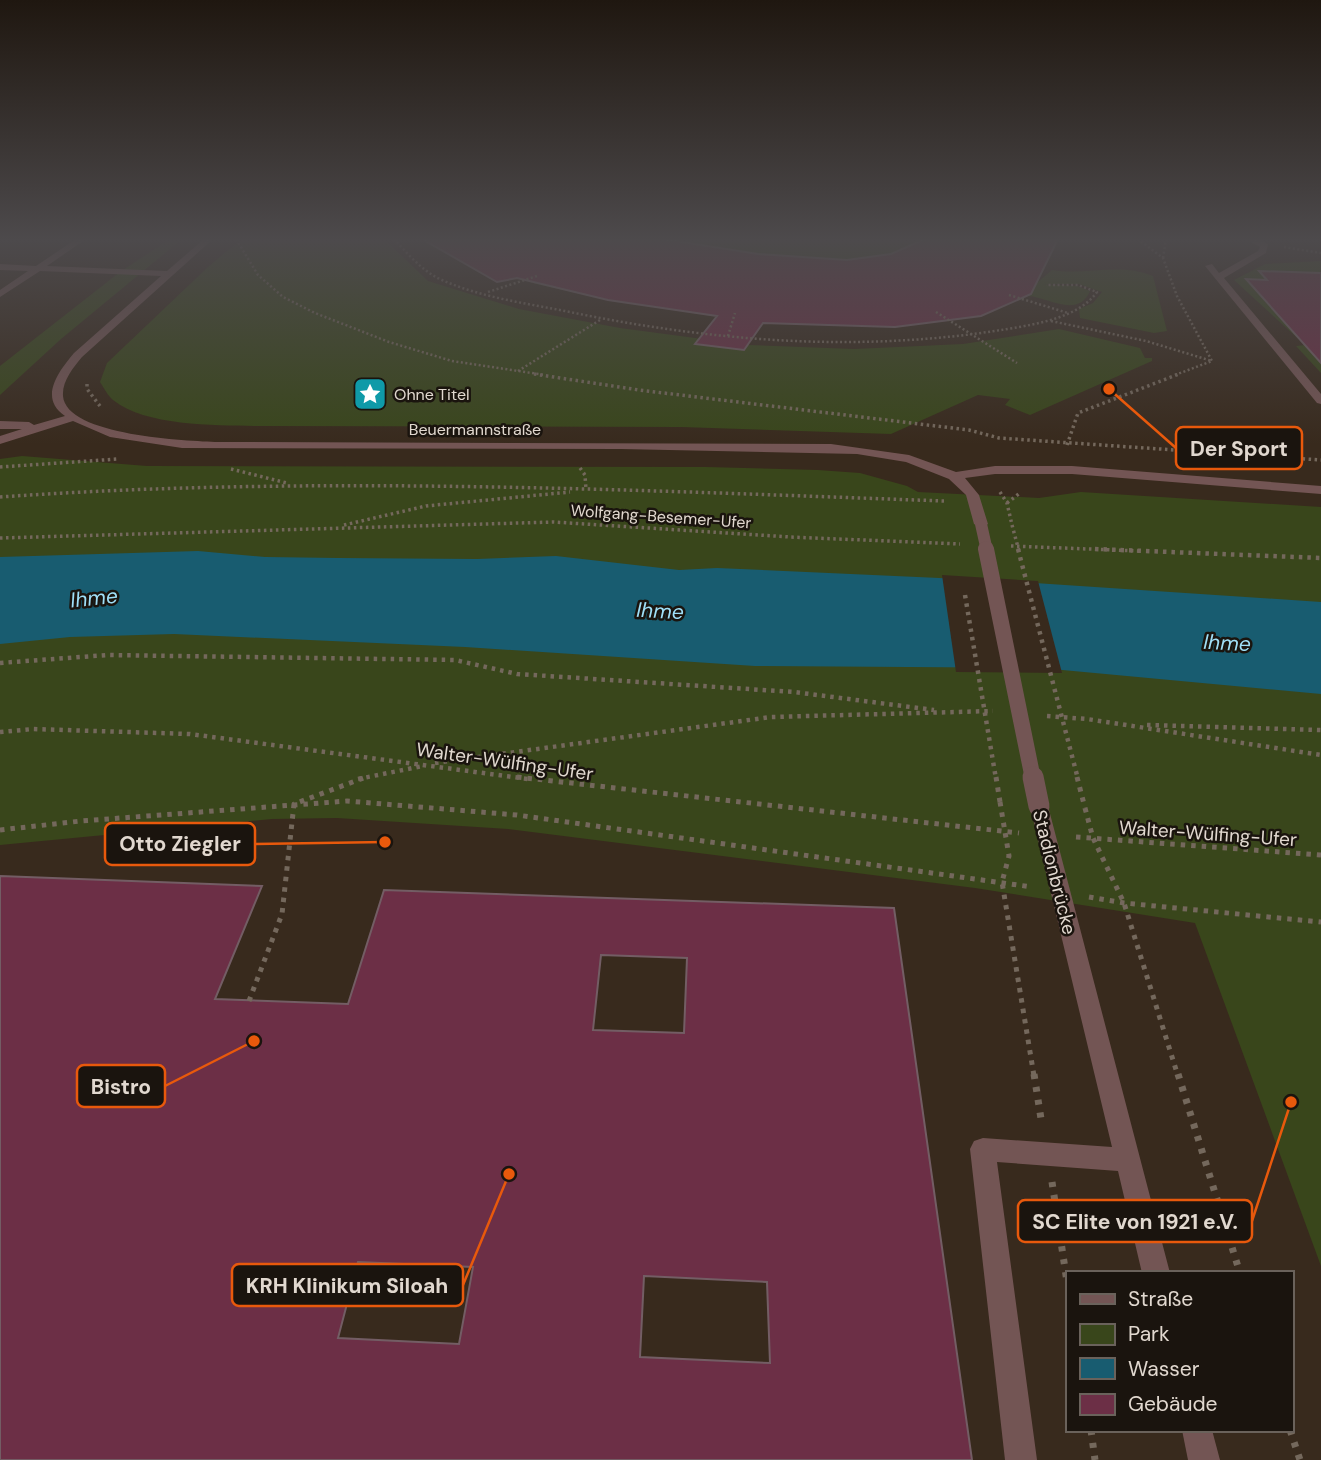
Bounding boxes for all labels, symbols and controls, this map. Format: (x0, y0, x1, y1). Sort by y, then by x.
place icon: Ohne Titel (351, 375, 389, 413)
place label: Ohne Titel (394, 384, 470, 405)
street label: Beuermannstraße (409, 419, 541, 440)
callout: Der Sport (1176, 427, 1302, 469)
text: Der Sport (1190, 435, 1288, 463)
street label: Wolfgang-Besemer-Ufer (570, 500, 752, 533)
water label: Ihme (69, 582, 119, 614)
water label: Ihme (636, 596, 685, 626)
water label: Ihme (1203, 628, 1252, 658)
street label: Walter-Wülfing-Ufer (415, 737, 595, 786)
street label: Stadionbrücke (1027, 807, 1082, 937)
street label: Walter-Wülfing-Ufer (1118, 815, 1298, 852)
callout: Otto Ziegler (105, 823, 255, 865)
text: Otto Ziegler (119, 830, 241, 858)
callout: Bistro (77, 1065, 165, 1107)
text: Bistro (91, 1073, 151, 1101)
callout: SC Elite von 1921 e.V. (1018, 1200, 1252, 1242)
text: SC Elite von 1921 e.V. (1032, 1208, 1238, 1236)
callout: KRH Klinikum Siloah (232, 1264, 463, 1306)
legend (1066, 1271, 1293, 1432)
text: KRH Klinikum Siloah (246, 1272, 448, 1300)
text: Straße (1128, 1285, 1193, 1313)
text: Park (1128, 1320, 1170, 1348)
text: Wasser (1128, 1355, 1200, 1383)
text: Gebäude (1128, 1390, 1218, 1418)

